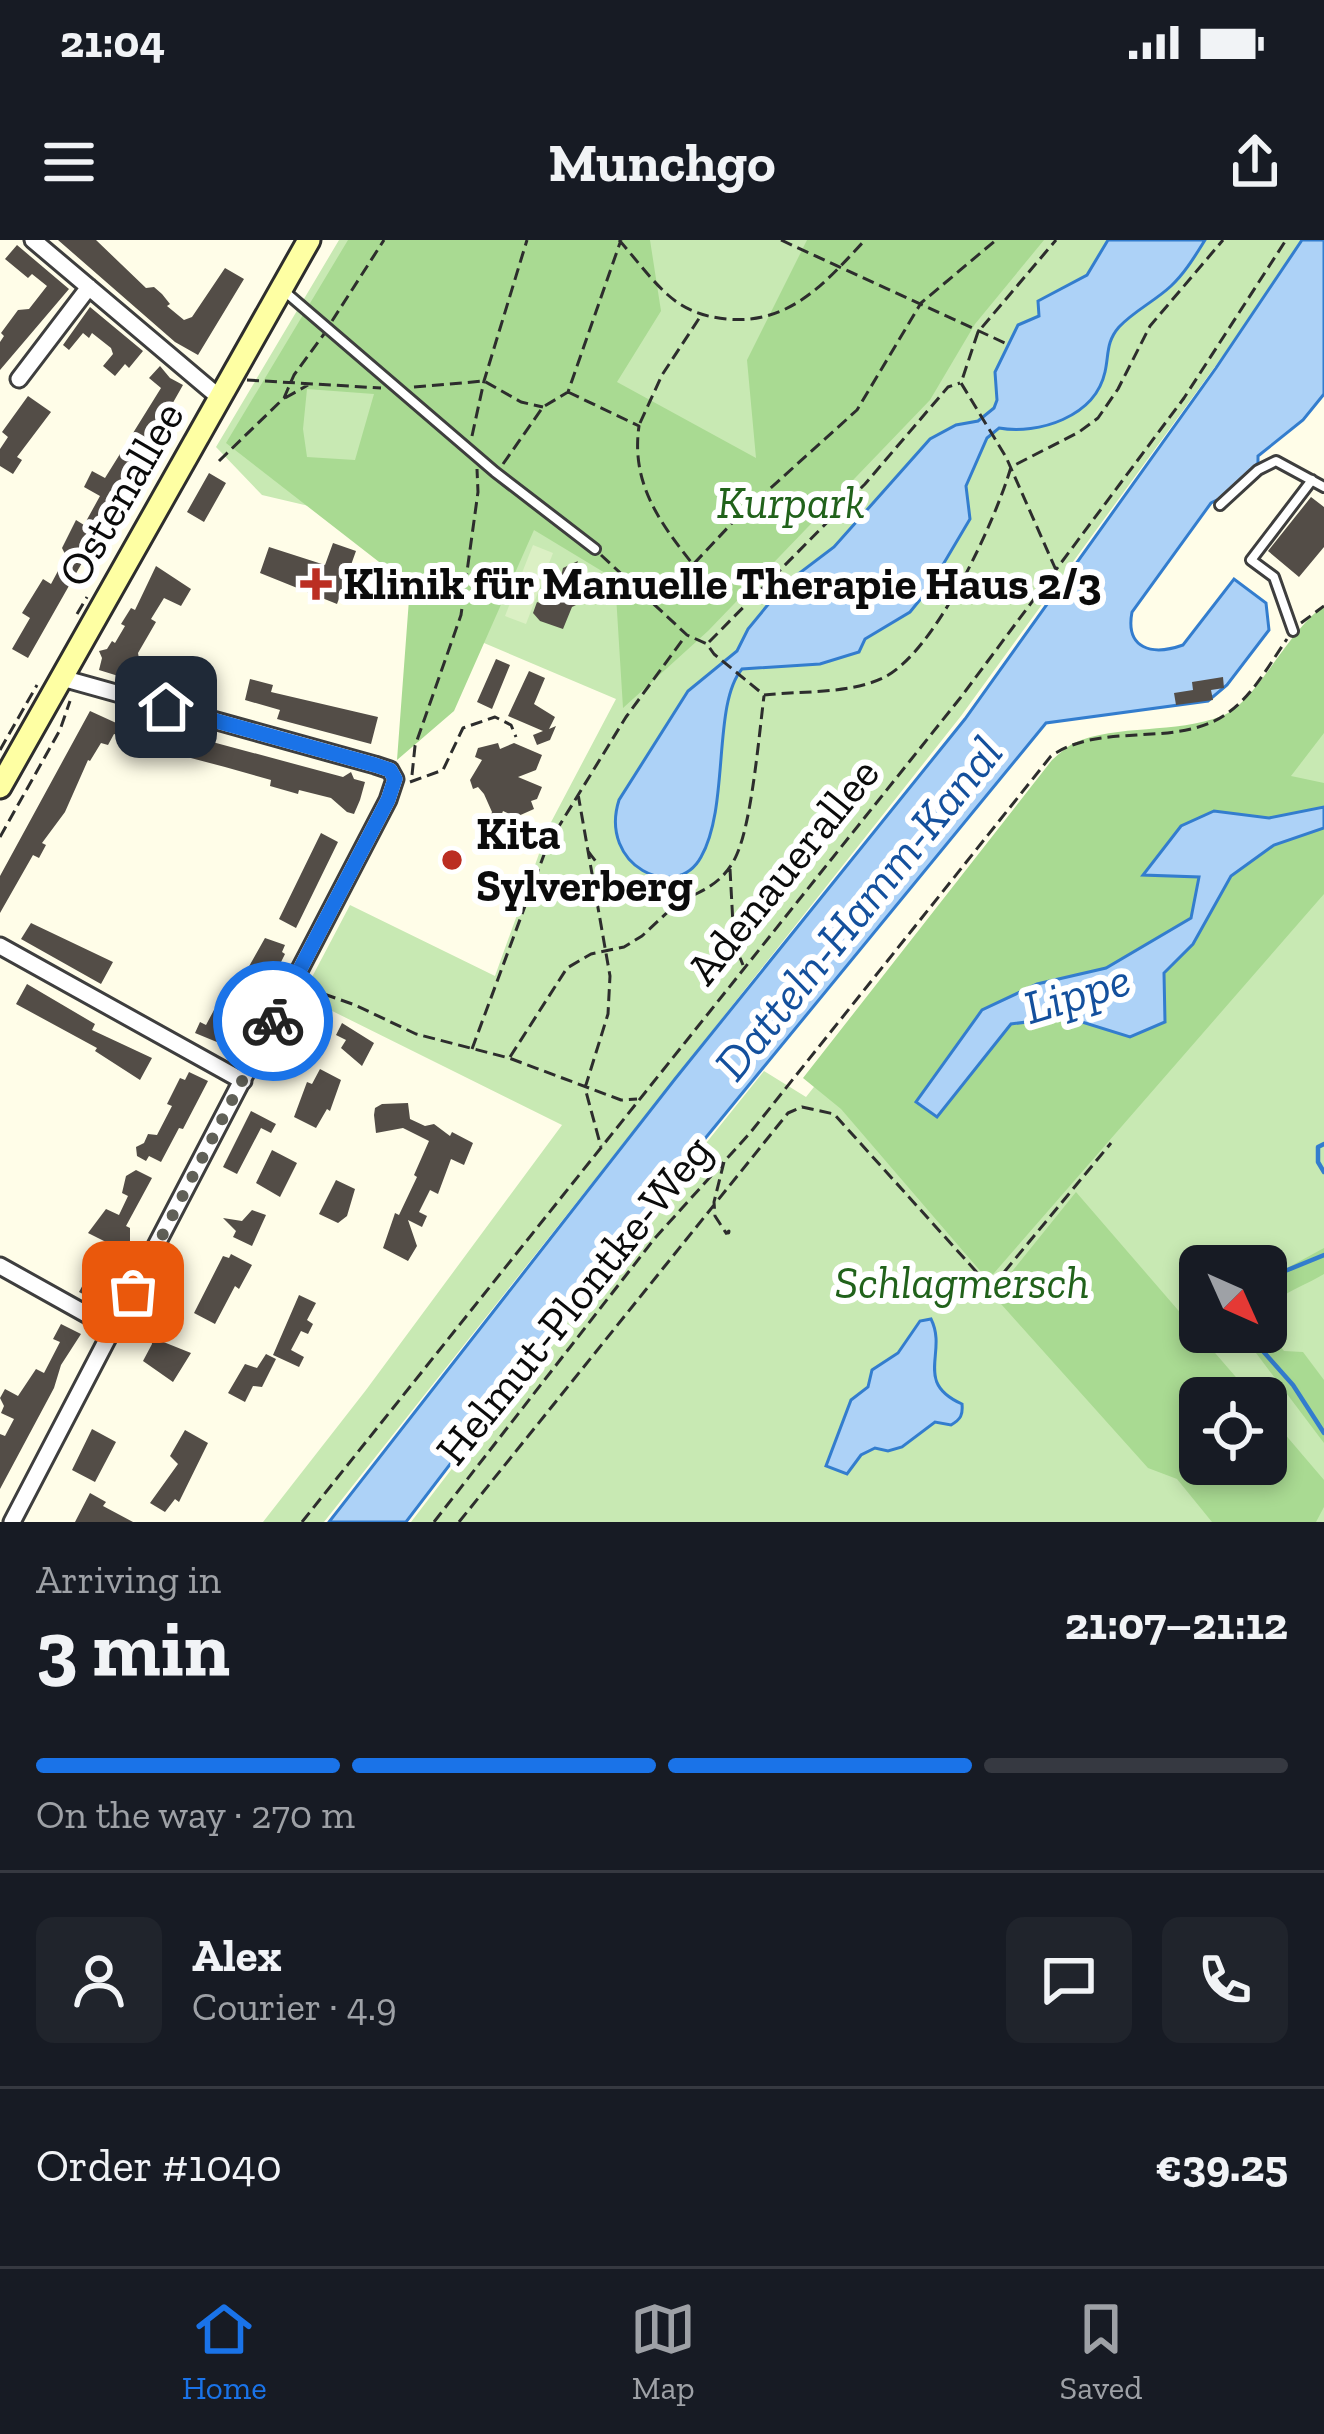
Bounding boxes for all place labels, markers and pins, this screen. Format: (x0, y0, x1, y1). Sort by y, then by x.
place label: Klinik für Manuelle Therapie Haus 2/3 (343, 557, 1101, 611)
marker: Klinik für Manuelle Therapie Haus 2/3 (300, 568, 332, 600)
pin (115, 656, 217, 758)
place label: Kita Sylverberg (476, 807, 693, 913)
marker: Kita Sylverberg (439, 847, 465, 873)
pin (82, 1241, 184, 1343)

